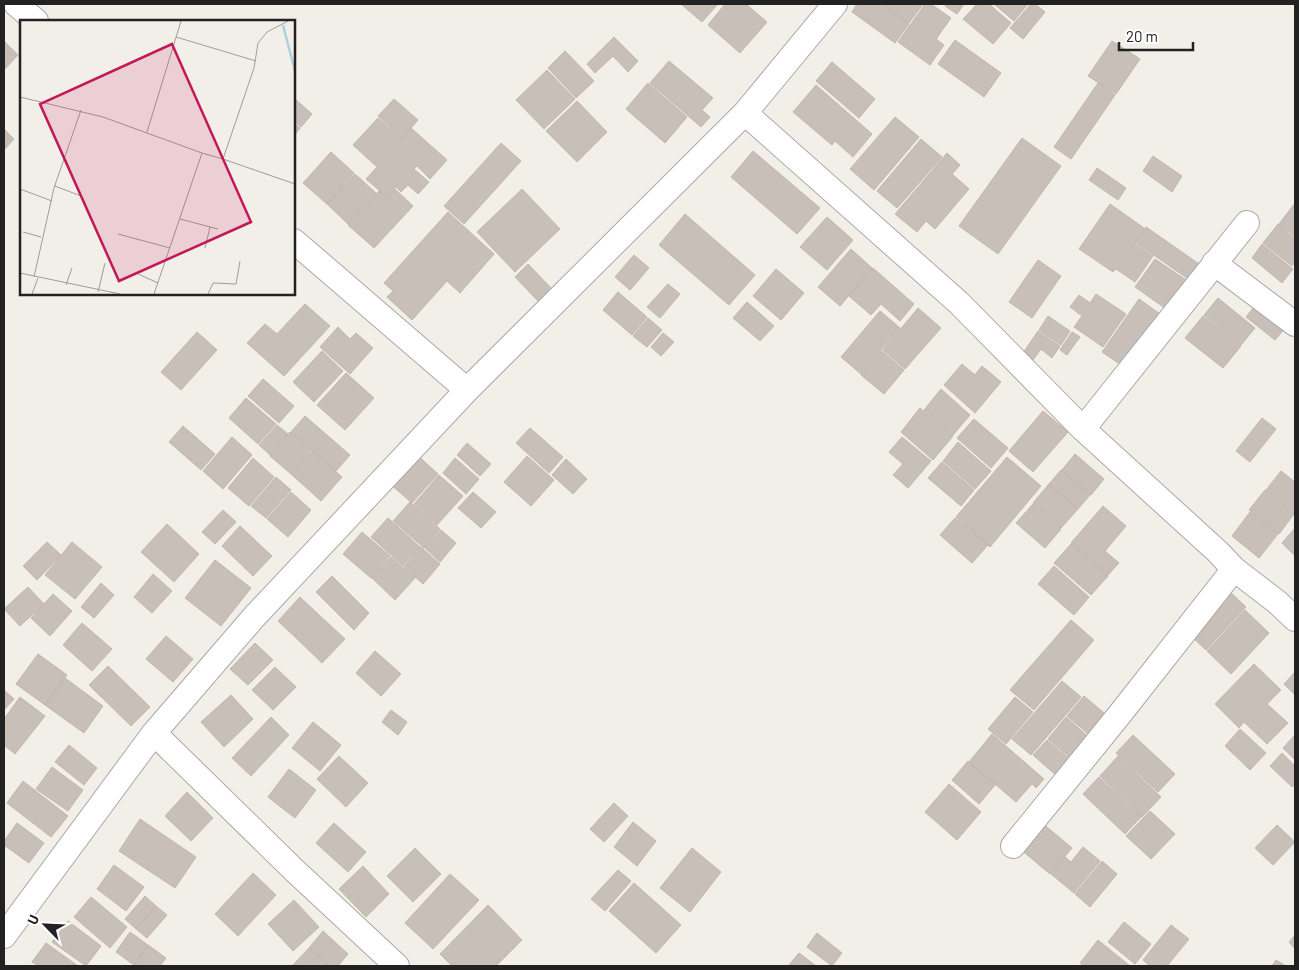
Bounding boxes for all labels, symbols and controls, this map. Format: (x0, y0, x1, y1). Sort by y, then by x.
inset map (20, 20, 295, 295)
scale bar (1119, 20, 1193, 52)
text: 20 m (1126, 27, 1158, 45)
north arrow (20, 900, 70, 950)
text: U (23, 912, 42, 927)

